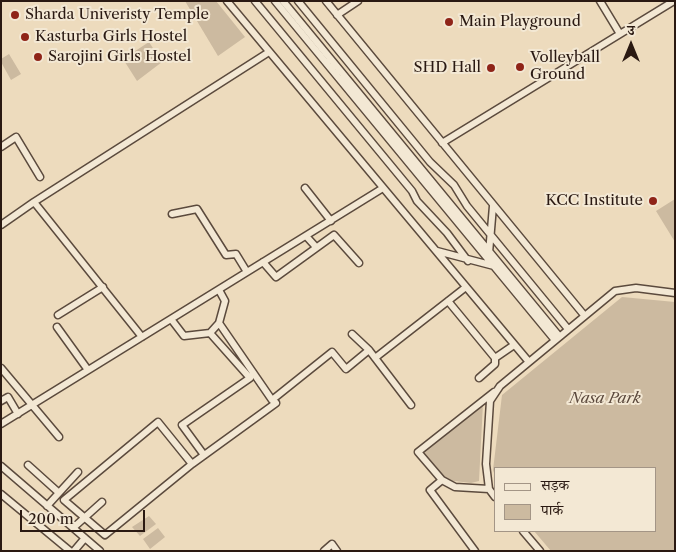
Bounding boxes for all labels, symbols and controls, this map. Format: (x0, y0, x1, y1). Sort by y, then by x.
place label: Sharda Univeristy Temple (25, 6, 209, 24)
marker: Sharda Univeristy Temple (9, 9, 21, 21)
place label: Main Playground (459, 13, 581, 31)
marker: Main Playground (443, 16, 455, 28)
north arrow (606, 20, 656, 70)
text: उ (627, 21, 635, 39)
place label: Kasturba Girls Hostel (35, 28, 187, 46)
marker: Kasturba Girls Hostel (19, 31, 31, 43)
place label: Sarojini Girls Hostel (48, 48, 191, 66)
place label: Volleyball Ground (530, 49, 600, 84)
marker: Sarojini Girls Hostel (32, 51, 44, 63)
place label: SHD Hall (413, 59, 481, 77)
marker: Volleyball Ground (514, 61, 526, 73)
marker: SHD Hall (485, 62, 497, 74)
place label: KCC Institute (545, 192, 643, 210)
marker: KCC Institute (647, 195, 659, 207)
park label: Nasa Park (569, 390, 641, 408)
legend (493, 467, 656, 532)
text: सड़क (541, 475, 569, 494)
scale bar (22, 500, 148, 532)
text: पार्क (541, 500, 563, 519)
text: 200 m (28, 509, 74, 528)

